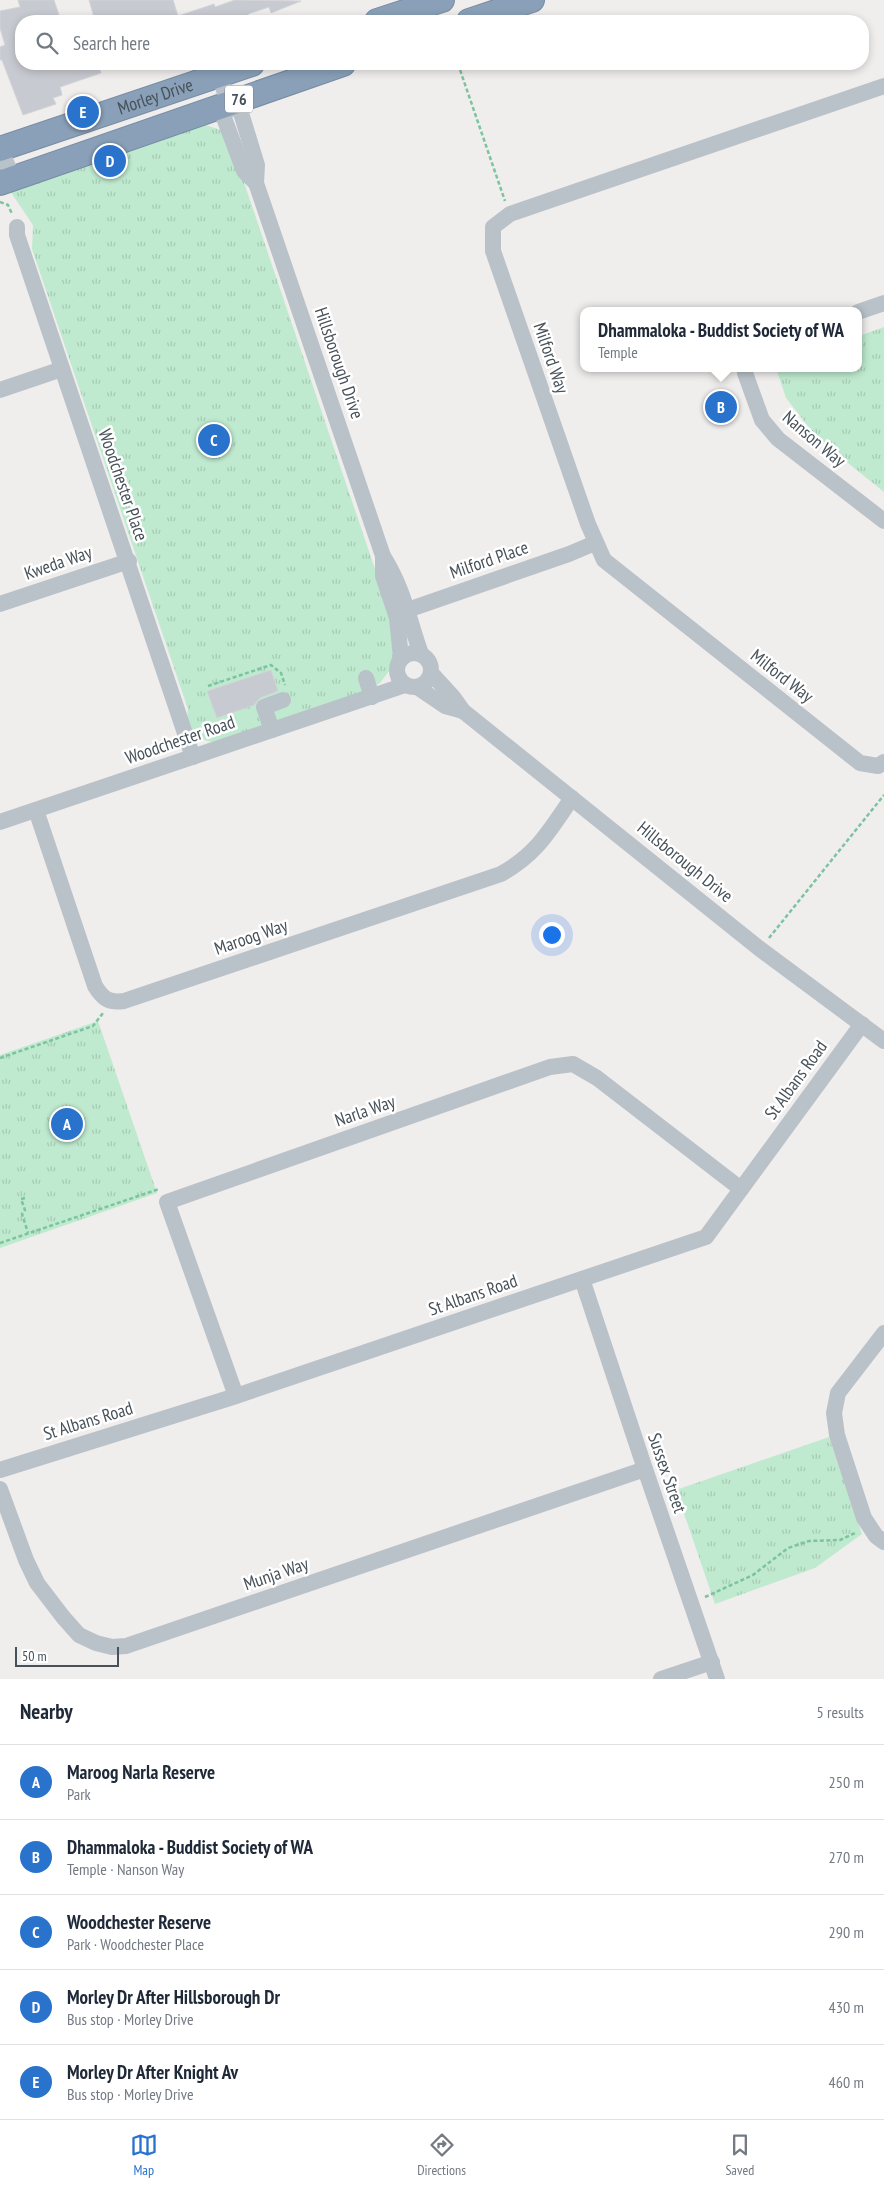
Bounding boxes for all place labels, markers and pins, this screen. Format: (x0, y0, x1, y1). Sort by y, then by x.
pin: E (67, 93, 99, 131)
pin: D (94, 142, 126, 180)
pin: B (705, 388, 737, 426)
pin: C (198, 421, 230, 459)
pin: A (51, 1105, 83, 1143)

